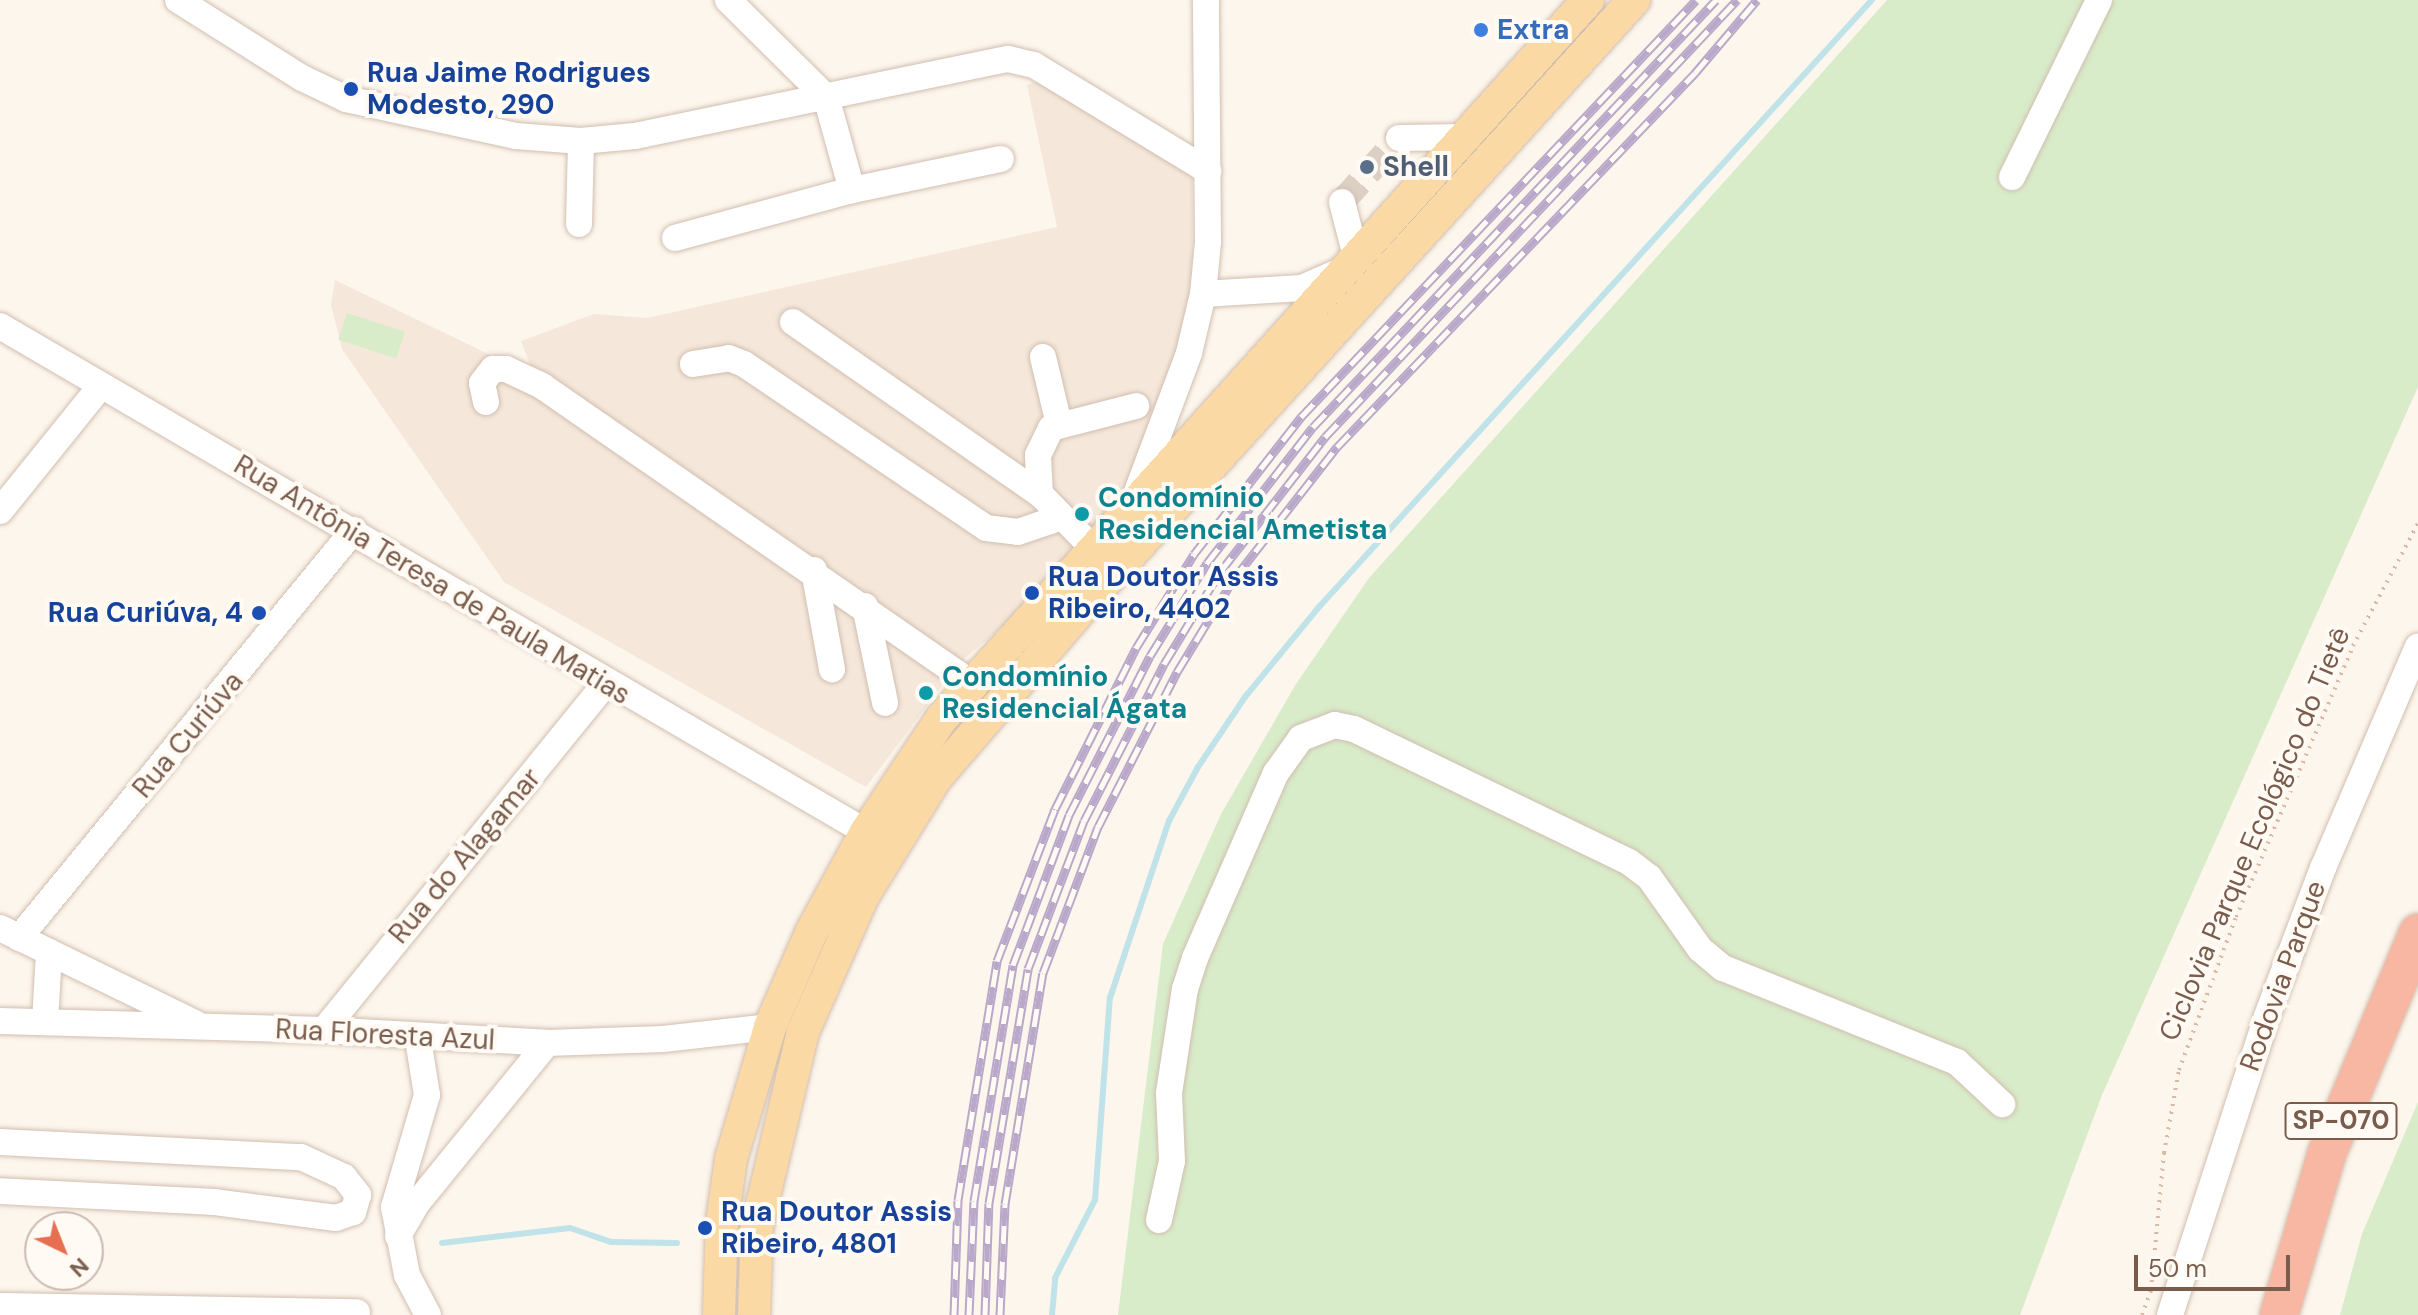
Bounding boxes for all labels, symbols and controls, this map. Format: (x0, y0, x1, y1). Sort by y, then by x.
place label: Extra (1497, 13, 1569, 47)
marker: Extra (1472, 21, 1490, 39)
place label: Rua Jaime Rodrigues Modesto, 290 (367, 56, 651, 122)
marker: Rua Jaime Rodrigues Modesto, 290 (342, 80, 360, 98)
place label: Shell (1383, 150, 1449, 184)
marker: Shell (1358, 158, 1376, 176)
street label: Rua Antônia Teresa de Paula Matias (228, 448, 636, 712)
place label: Condomínio Residencial Ametista (1098, 481, 1388, 547)
marker: Condomínio Residencial Ametista (1073, 505, 1091, 523)
place label: Rua Doutor Assis Ribeiro, 4402 (1048, 560, 1279, 626)
marker: Rua Doutor Assis Ribeiro, 4402 (1023, 584, 1041, 602)
place label: Rua Curiúva, 4 (48, 596, 243, 630)
marker: Rua Curiúva, 4 (250, 604, 268, 622)
street label: Ciclovia Parque Ecológico do Tietê (2152, 622, 2358, 1046)
place label: Condomínio Residencial Ágata (942, 660, 1187, 726)
street label: Rua Curiúva (126, 665, 250, 805)
marker: Condomínio Residencial Ágata (917, 684, 935, 702)
street label: Rua do Alagamar (382, 762, 548, 950)
street label: Rodovia Parque (2233, 876, 2333, 1076)
street label: Rua Floresta Azul (274, 1012, 496, 1058)
road number: SP-070 (2283, 1099, 2399, 1143)
place label: Rua Doutor Assis Ribeiro, 4801 (721, 1195, 952, 1261)
north arrow (24, 1211, 104, 1291)
marker: Rua Doutor Assis Ribeiro, 4801 (696, 1219, 714, 1237)
scale bar (2138, 1239, 2294, 1289)
text: N (64, 1251, 95, 1284)
text: 50 m (2148, 1253, 2207, 1284)

